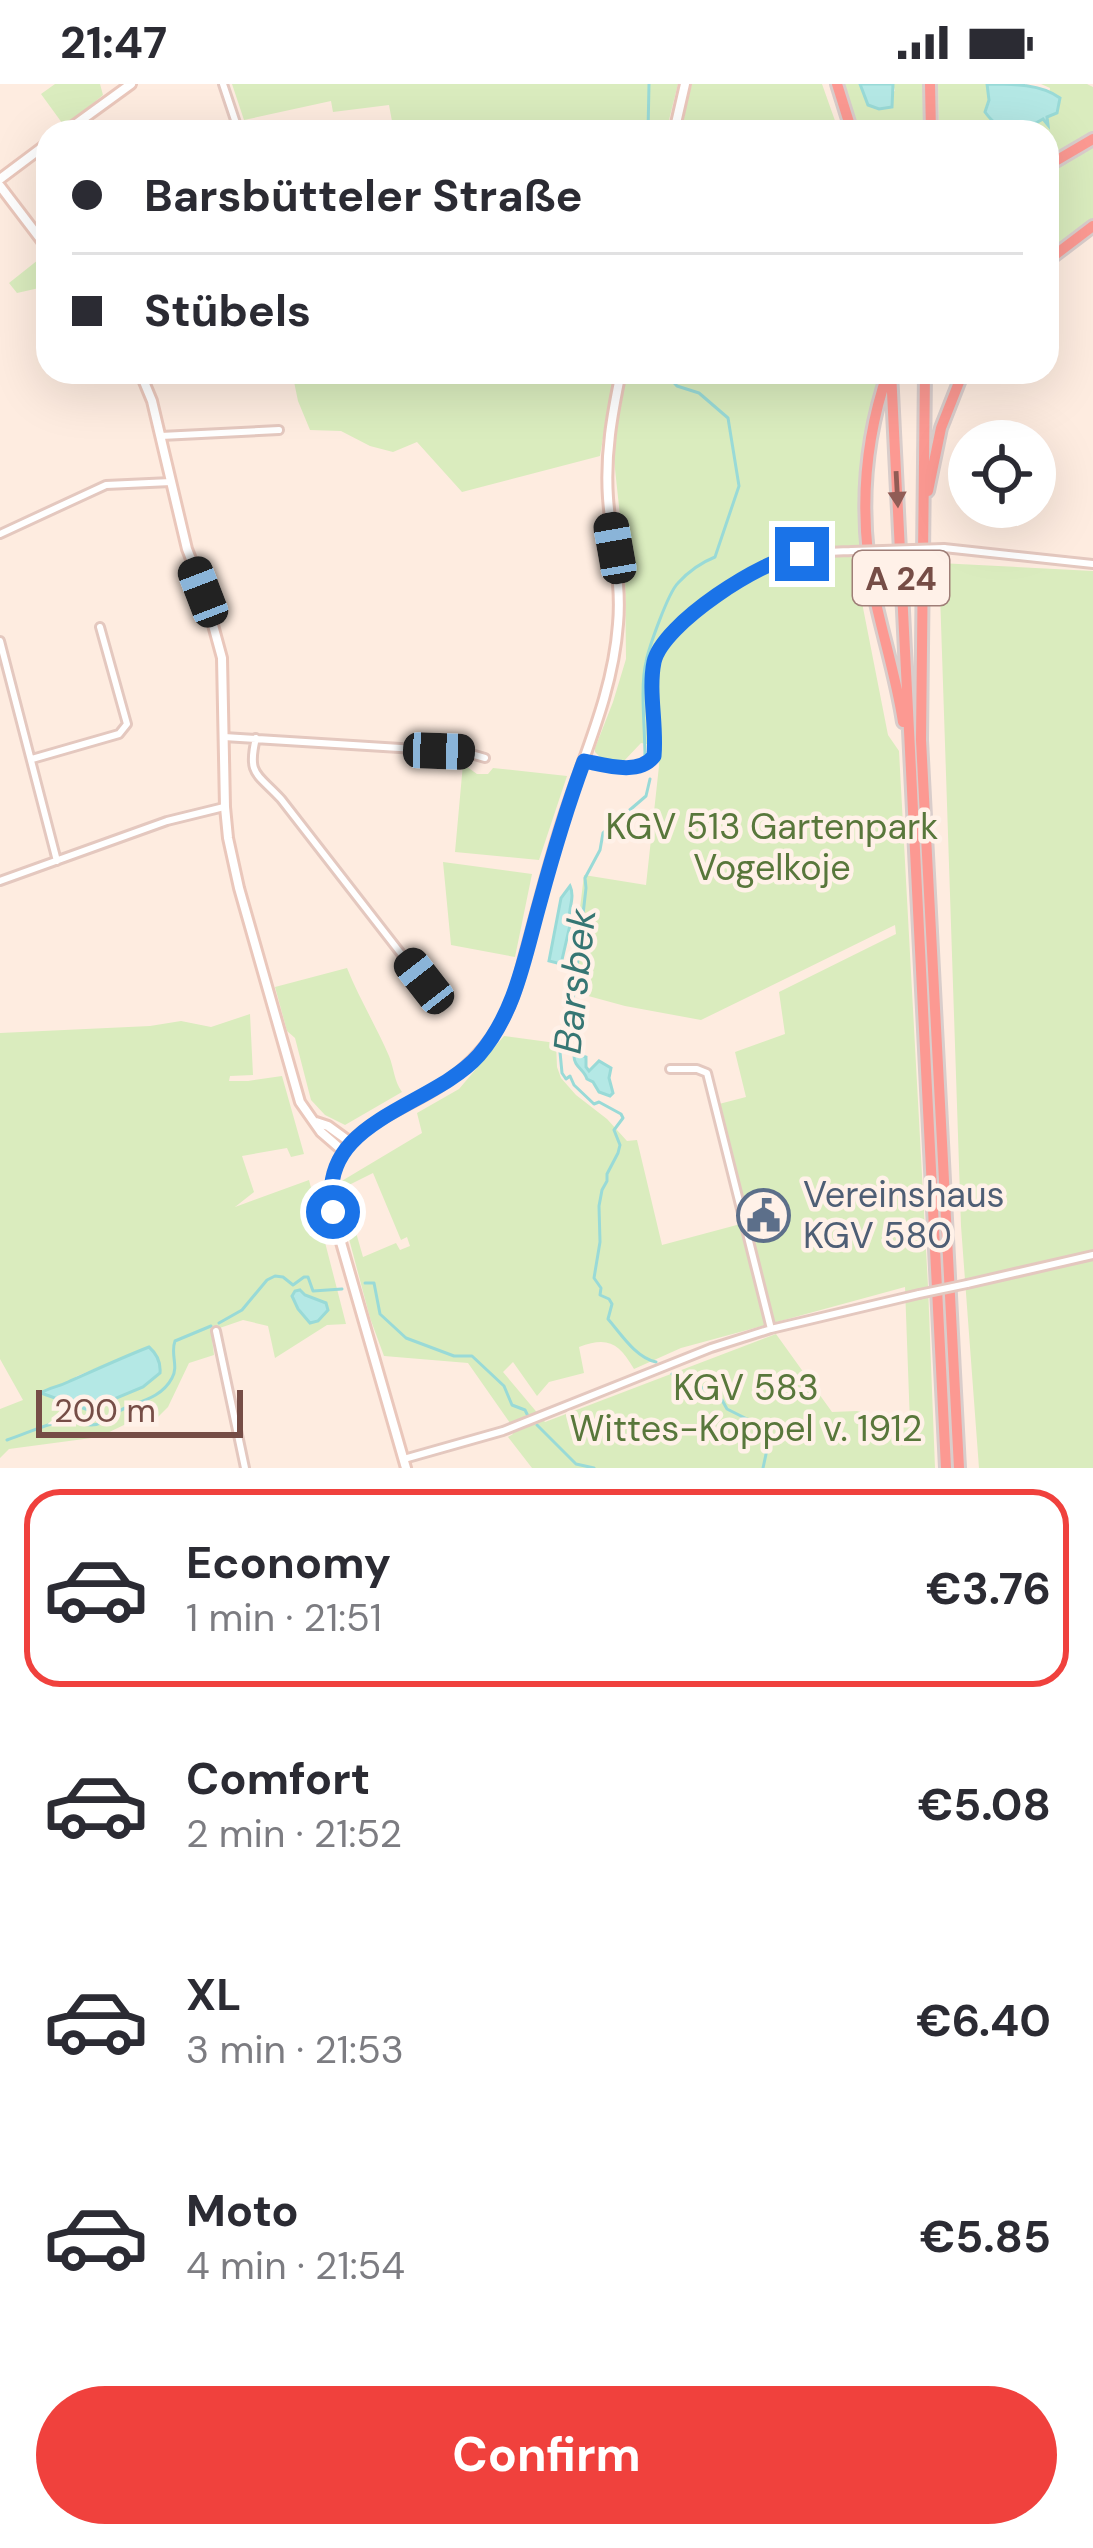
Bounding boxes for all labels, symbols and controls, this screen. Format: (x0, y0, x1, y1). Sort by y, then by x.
text: 21:47 (60, 13, 167, 72)
text: Barsbütteler Straße (144, 166, 583, 225)
text: Stübels (144, 281, 311, 340)
map controls (948, 420, 1056, 528)
button: locate (948, 420, 1056, 528)
one-way arrow (888, 471, 907, 509)
car (591, 509, 639, 587)
route end (775, 527, 829, 581)
road number: A 24 (853, 551, 949, 605)
car (173, 552, 233, 632)
car (402, 732, 476, 770)
park label: KGV 513 Gartenpark Vogelkoje (605, 803, 939, 891)
water label: Barsbek (542, 906, 607, 1056)
car (388, 942, 460, 1020)
place label: Vereinshaus KGV 580 (803, 1171, 1005, 1259)
route start (306, 1185, 360, 1239)
public building icon: Vereinshaus KGV 580 (736, 1187, 792, 1243)
park label: KGV 583 Wittes-Koppel v. 1912 (570, 1364, 922, 1452)
scale bar (36, 1384, 243, 1437)
text: 200 m (54, 1389, 156, 1432)
text: Economy (186, 1533, 391, 1592)
icon: car (42, 1534, 150, 1642)
text: €3.76 (926, 1559, 1051, 1618)
text: 1 min · 21:51 (186, 1592, 382, 1643)
text: Comfort (186, 1749, 370, 1808)
icon: car (42, 1750, 150, 1858)
text: €5.08 (918, 1775, 1051, 1834)
text: 2 min · 21:52 (186, 1808, 402, 1859)
text: XL (186, 1965, 241, 2024)
icon: car (42, 1966, 150, 2074)
text: €6.40 (916, 1991, 1051, 2050)
text: 3 min · 21:53 (186, 2024, 404, 2075)
text: Moto (186, 2181, 299, 2240)
icon: car (42, 2182, 150, 2290)
text: €5.85 (920, 2207, 1051, 2266)
text: 4 min · 21:54 (186, 2240, 405, 2291)
button: Confirm (36, 2386, 1057, 2524)

